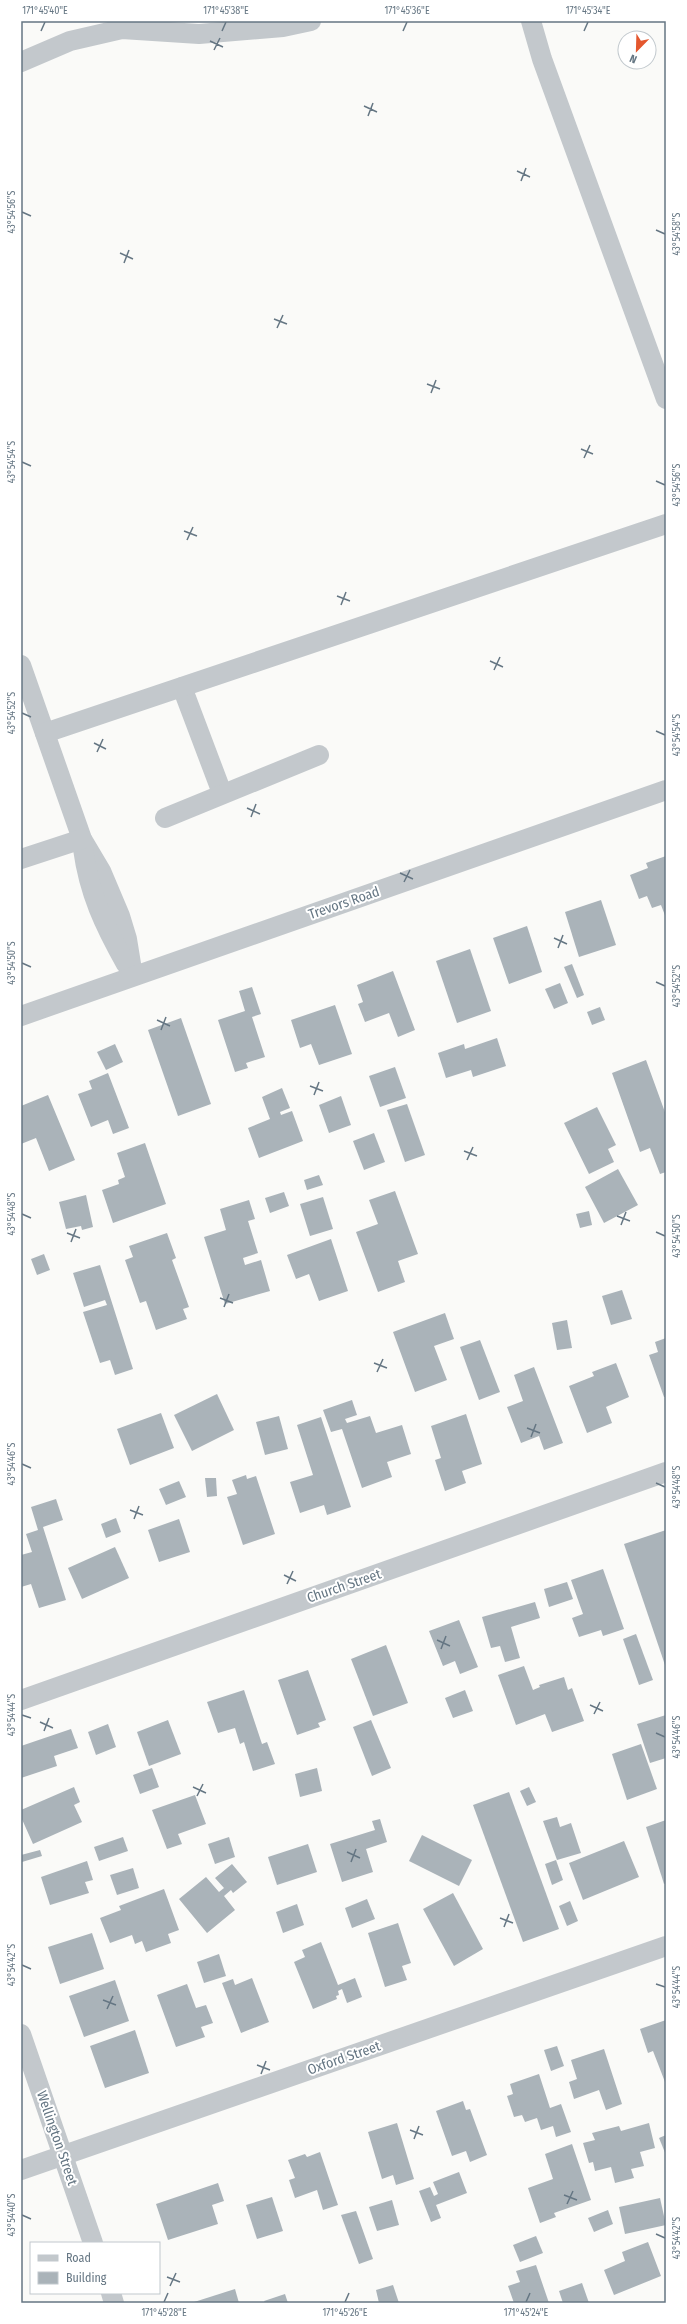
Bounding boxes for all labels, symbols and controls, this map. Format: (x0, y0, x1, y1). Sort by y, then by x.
text: 171°45'40"E (22, 5, 68, 17)
text: 171°45'38"E (203, 5, 249, 17)
text: 171°45'36"E (384, 5, 430, 17)
text: 171°45'34"E (566, 5, 611, 17)
north arrow (617, 30, 657, 70)
text: N (628, 51, 639, 66)
text: 43°54'56"S (6, 190, 18, 233)
text: 43°54'58"S (671, 212, 683, 256)
text: 43°54'54"S (6, 441, 18, 483)
text: 43°54'56"S (671, 463, 683, 506)
text: 43°54'52"S (6, 692, 18, 734)
text: 43°54'54"S (671, 714, 683, 756)
street label: Trevors Road (306, 883, 382, 923)
text: 43°54'50"S (6, 941, 18, 985)
text: 43°54'52"S (671, 965, 683, 1007)
text: 43°54'48"S (6, 1193, 18, 1235)
text: 43°54'50"S (671, 1214, 683, 1258)
text: 43°54'46"S (6, 1443, 18, 1485)
text: 43°54'48"S (671, 1466, 683, 1508)
street label: Church Street (305, 1565, 384, 1607)
text: 43°54'44"S (6, 1694, 18, 1736)
text: 43°54'46"S (671, 1716, 683, 1758)
text: 43°54'42"S (6, 1944, 18, 1986)
text: 43°54'44"S (671, 1966, 683, 2008)
street label: Oxford Street (305, 2037, 383, 2078)
street label: Wellington Street (33, 2088, 81, 2188)
text: 43°54'40"S (6, 2193, 18, 2237)
text: 43°54'42"S (671, 2217, 683, 2259)
legend (30, 2242, 160, 2294)
text: Road (66, 2251, 91, 2265)
text: Building (66, 2271, 107, 2285)
text: 171°45'28"E (141, 2307, 187, 2319)
text: 171°45'26"E (322, 2307, 368, 2319)
text: 171°45'24"E (504, 2307, 549, 2319)

